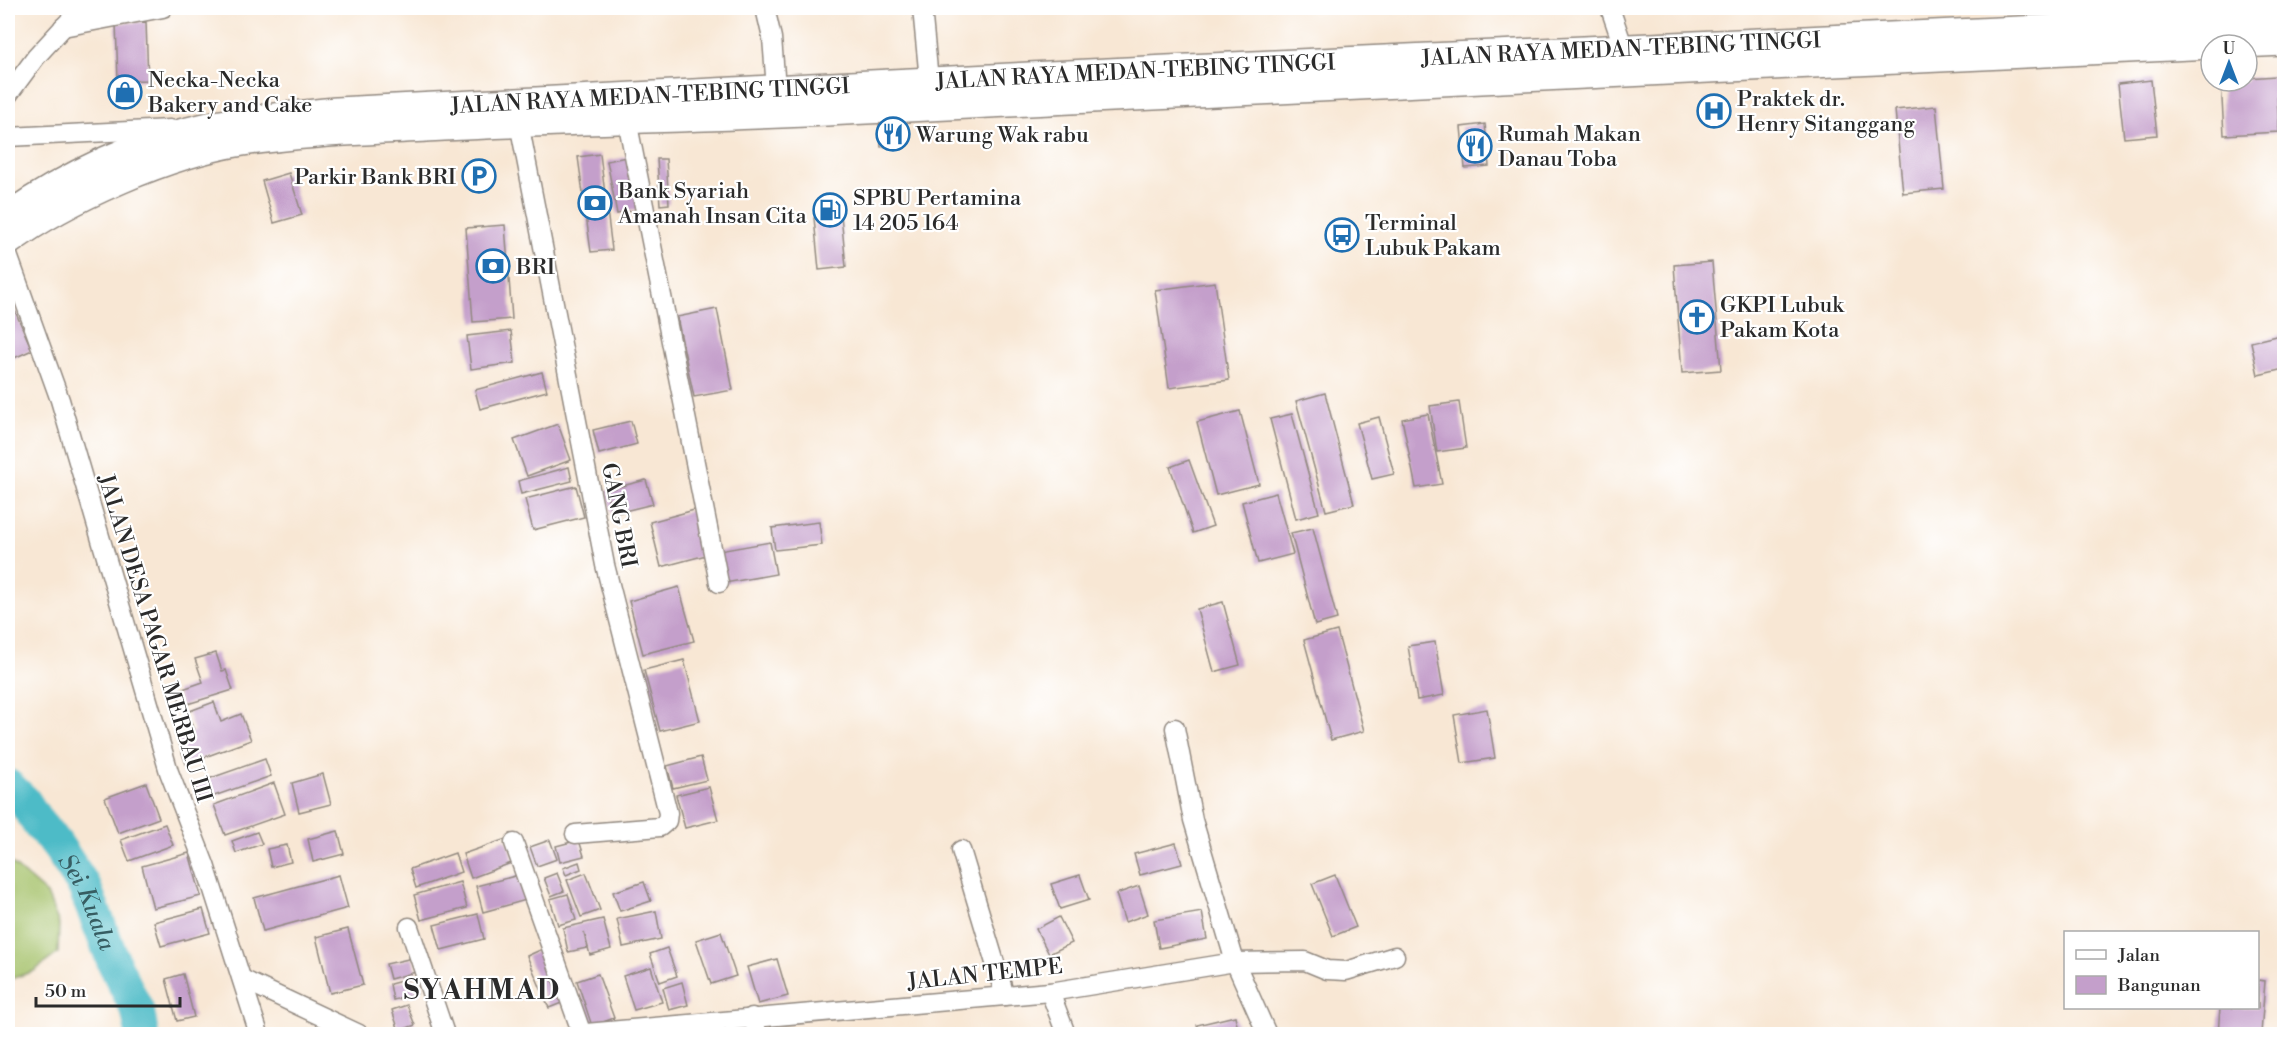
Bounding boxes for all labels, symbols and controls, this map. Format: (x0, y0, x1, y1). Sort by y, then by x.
street label: JALAN RAYA MEDAN-TEBING TINGGI (1420, 27, 1822, 72)
north arrow (2199, 33, 2259, 93)
text: U (2223, 39, 2236, 59)
street label: JALAN RAYA MEDAN-TEBING TINGGI (934, 49, 1337, 96)
place label: Necka-Necka Bakery and Cake (147, 67, 312, 119)
street label: JALAN RAYA MEDAN-TEBING TINGGI (449, 73, 851, 120)
shop icon: Necka-Necka Bakery and Cake (107, 74, 143, 110)
place label: Praktek dr. Henry Sitanggang (1737, 86, 1915, 138)
hospital icon: Praktek dr. Henry Sitanggang (1696, 93, 1732, 129)
restaurant icon: Warung Wak rabu (875, 116, 911, 152)
place label: Rumah Makan Danau Toba (1498, 121, 1641, 173)
place label: Warung Wak rabu (915, 122, 1089, 149)
restaurant icon: Rumah Makan Danau Toba (1457, 128, 1493, 164)
parking icon: Parkir Bank BRI (461, 158, 497, 194)
place label: Parkir Bank BRI (294, 164, 457, 191)
place label: Bank Syariah Amanah Insan Cita (617, 178, 807, 230)
bank icon: Bank Syariah Amanah Insan Cita (577, 185, 613, 221)
place label: SPBU Pertamina 14 205 164 (853, 185, 1022, 237)
fuel station icon: SPBU Pertamina 14 205 164 (812, 192, 848, 228)
place label: Terminal Lubuk Pakam (1365, 210, 1501, 262)
bus stop icon: Terminal Lubuk Pakam (1324, 217, 1360, 253)
bank icon: BRI (475, 248, 511, 284)
place label: BRI (515, 254, 556, 281)
place label: GKPI Lubuk Pakam Kota (1720, 292, 1845, 344)
church icon: GKPI Lubuk Pakam Kota (1679, 299, 1715, 335)
street label: GANG BRI (595, 461, 642, 571)
street label: JALAN DESA PAGAR MERBAU III (91, 470, 218, 806)
water label: Sei Kuala (51, 848, 122, 955)
legend (2064, 931, 2259, 1009)
text: Jalan (2117, 944, 2160, 967)
street label: JALAN TEMPE (905, 953, 1064, 996)
scale bar (36, 970, 180, 1008)
district label: SYAHMAD (403, 973, 561, 1008)
text: Bangunan (2117, 974, 2201, 997)
text: 50 m (45, 980, 87, 1003)

